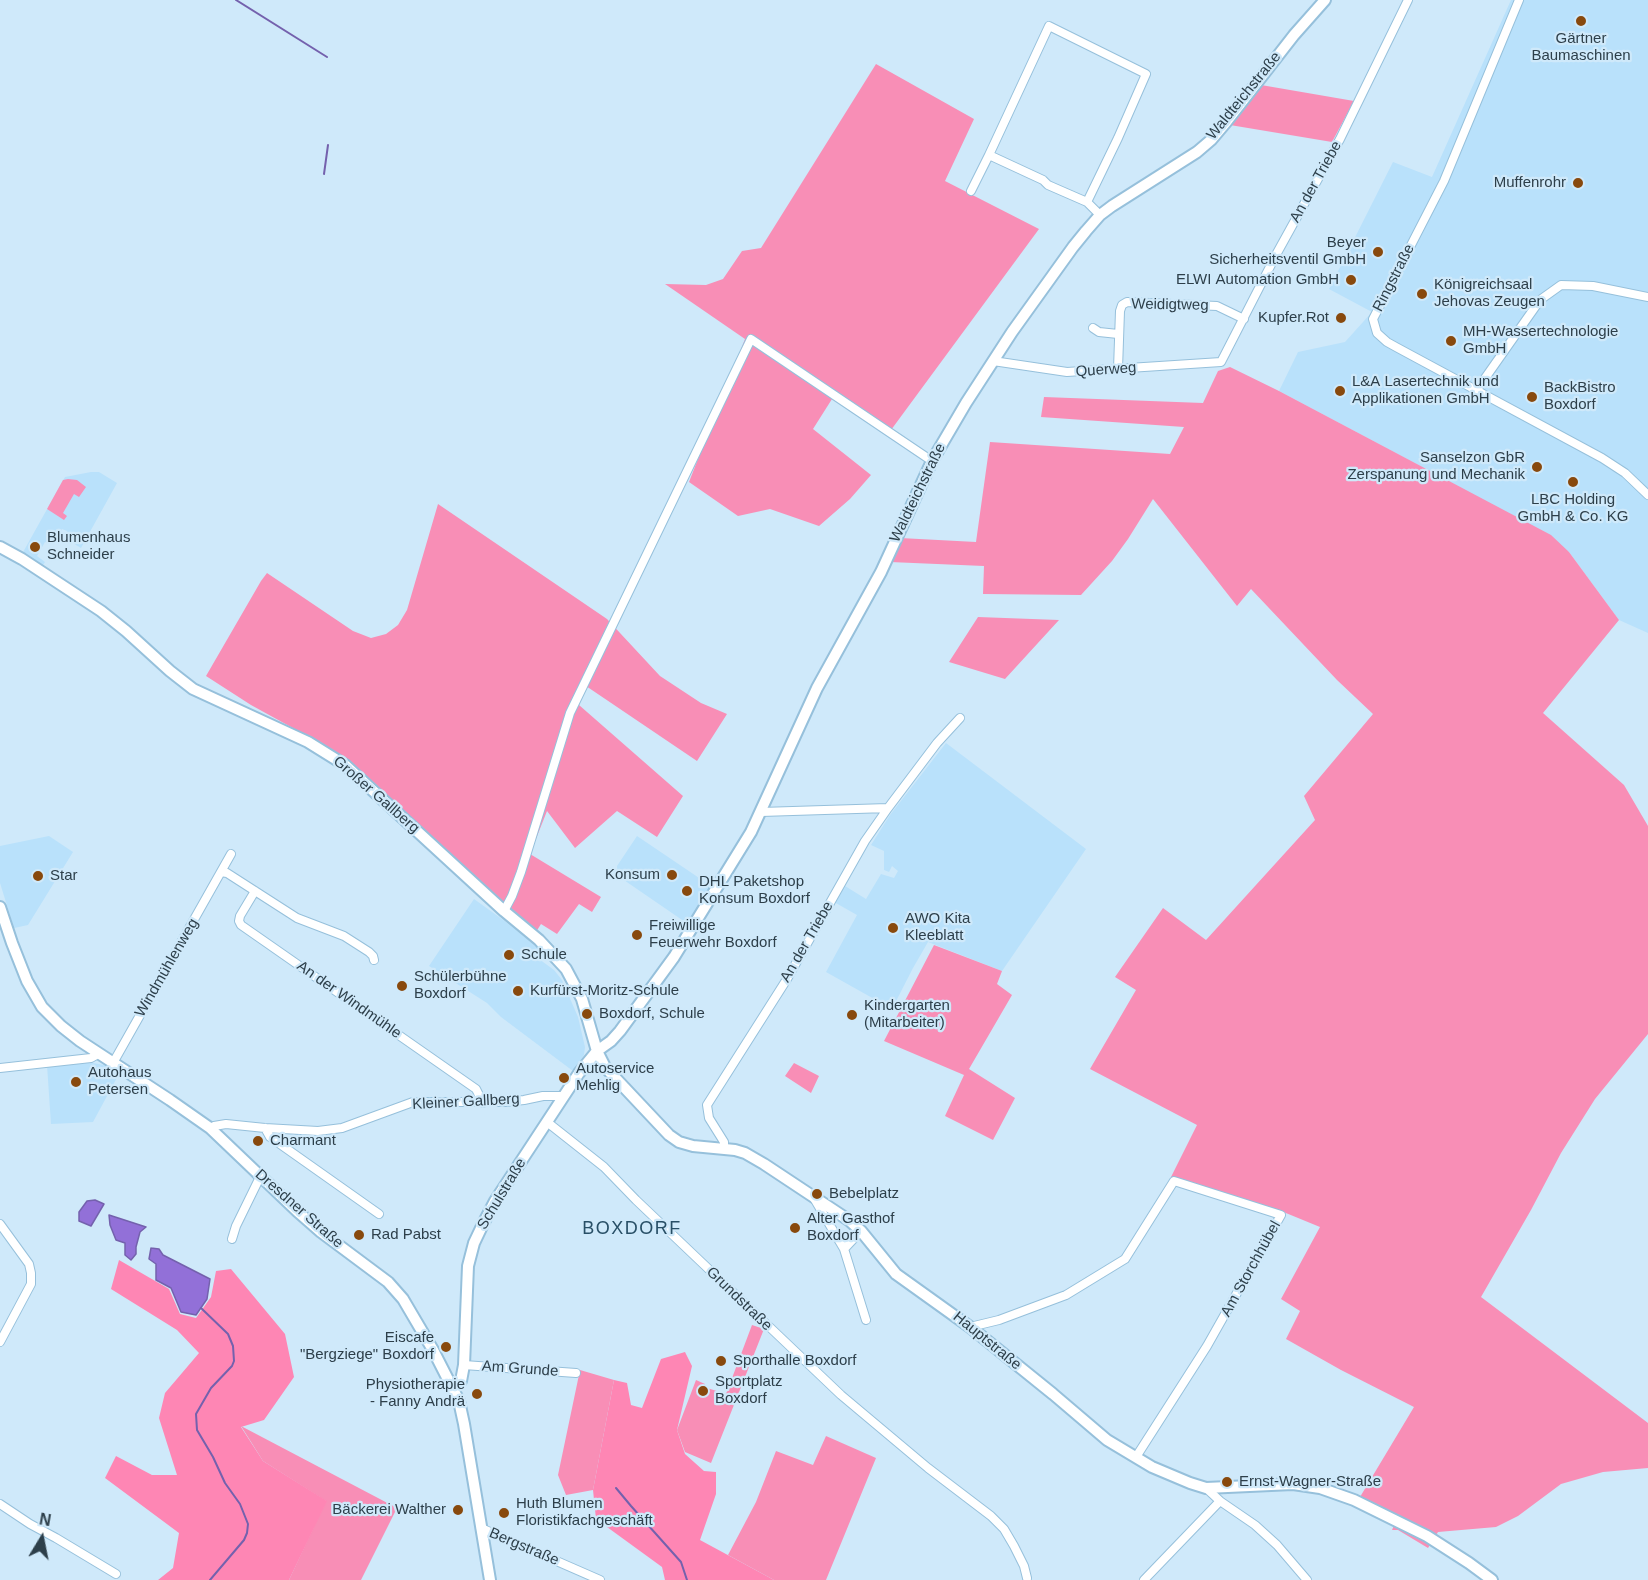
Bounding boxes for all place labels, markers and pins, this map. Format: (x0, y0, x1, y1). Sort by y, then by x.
marker: Gärtner Baumaschinen (1574, 14, 1588, 28)
place label: Gärtner Baumaschinen (1531, 30, 1631, 65)
place label: Muffenrohr (1494, 174, 1566, 192)
marker: Muffenrohr (1571, 176, 1585, 190)
place label: Beyer Sicherheitsventil GmbH (1209, 234, 1366, 269)
marker: Beyer Sicherheitsventil GmbH (1371, 245, 1385, 259)
place label: ELWI Automation GmbH (1176, 271, 1339, 289)
marker: ELWI Automation GmbH (1344, 273, 1358, 287)
place label: Königreichsaal Jehovas Zeugen (1434, 276, 1545, 311)
marker: Königreichsaal Jehovas Zeugen (1415, 287, 1429, 301)
place label: Kupfer.Rot (1258, 309, 1329, 327)
marker: Kupfer.Rot (1334, 311, 1348, 325)
place label: MH-Wassertechnologie GmbH (1463, 323, 1618, 358)
marker: MH-Wassertechnologie GmbH (1444, 334, 1458, 348)
place label: L&A Lasertechnik und Applikationen GmbH (1352, 373, 1499, 408)
place label: BackBistro Boxdorf (1544, 379, 1616, 414)
marker: L&A Lasertechnik und Applikationen GmbH (1333, 384, 1347, 398)
marker: BackBistro Boxdorf (1525, 390, 1539, 404)
place label: Sanselzon GbR Zerspanung und Mechanik (1347, 449, 1525, 484)
marker: Sanselzon GbR Zerspanung und Mechanik (1530, 460, 1544, 474)
marker: LBC Holding GmbH & Co. KG (1566, 475, 1580, 489)
place label: LBC Holding GmbH & Co. KG (1518, 491, 1628, 526)
place label: Blumenhaus Schneider (47, 529, 130, 564)
marker: Blumenhaus Schneider (28, 540, 42, 554)
place label: Konsum (605, 866, 660, 884)
place label: Star (50, 867, 78, 885)
marker: Konsum (665, 868, 679, 882)
marker: Star (31, 869, 45, 883)
place label: DHL Paketshop Konsum Boxdorf (699, 873, 810, 908)
marker: DHL Paketshop Konsum Boxdorf (680, 884, 694, 898)
place label: AWO Kita Kleeblatt (905, 910, 970, 945)
place label: Freiwillige Feuerwehr Boxdorf (649, 917, 777, 952)
marker: AWO Kita Kleeblatt (886, 921, 900, 935)
marker: Freiwillige Feuerwehr Boxdorf (630, 928, 644, 942)
place label: Schule (521, 946, 567, 964)
marker: Schule (502, 948, 516, 962)
place label: Schülerbühne Boxdorf (414, 968, 507, 1003)
marker: Schülerbühne Boxdorf (395, 979, 409, 993)
place label: Kurfürst-Moritz-Schule (530, 982, 679, 1000)
marker: Kurfürst-Moritz-Schule (511, 984, 525, 998)
place label: Kindergarten (Mitarbeiter) (864, 997, 950, 1032)
place label: Boxdorf, Schule (599, 1005, 705, 1023)
marker: Boxdorf, Schule (580, 1007, 594, 1021)
marker: Kindergarten (Mitarbeiter) (845, 1008, 859, 1022)
place label: Autoservice Mehlig (576, 1060, 654, 1095)
place label: Autohaus Petersen (88, 1064, 151, 1099)
marker: Autoservice Mehlig (557, 1071, 571, 1085)
marker: Autohaus Petersen (69, 1075, 83, 1089)
place label: Charmant (270, 1132, 336, 1150)
marker: Charmant (251, 1134, 265, 1148)
place label: Bebelplatz (829, 1185, 899, 1203)
marker: Bebelplatz (810, 1187, 824, 1201)
place label: Alter Gasthof Boxdorf (807, 1210, 895, 1245)
marker: Alter Gasthof Boxdorf (788, 1221, 802, 1235)
place label: Rad Pabst (371, 1226, 441, 1244)
marker: Rad Pabst (352, 1228, 366, 1242)
place label: Eiscafe "Bergziege" Boxdorf (300, 1329, 434, 1364)
marker: Eiscafe "Bergziege" Boxdorf (439, 1340, 453, 1354)
place label: Sporthalle Boxdorf (733, 1352, 856, 1370)
marker: Sporthalle Boxdorf (714, 1354, 728, 1368)
place label: Sportplatz Boxdorf (715, 1373, 783, 1408)
place label: Physiotherapie - Fanny Andrä (366, 1376, 465, 1411)
marker: Sportplatz Boxdorf (696, 1384, 710, 1398)
marker: Physiotherapie - Fanny Andrä (470, 1387, 484, 1401)
place label: Ernst-Wagner-Straße (1239, 1473, 1381, 1491)
marker: Ernst-Wagner-Straße (1220, 1475, 1234, 1489)
place label: Huth Blumen Floristikfachgeschäft (516, 1495, 653, 1530)
place label: Bäckerei Walther (332, 1501, 446, 1519)
marker: Bäckerei Walther (451, 1503, 465, 1517)
marker: Huth Blumen Floristikfachgeschäft (497, 1506, 511, 1520)

